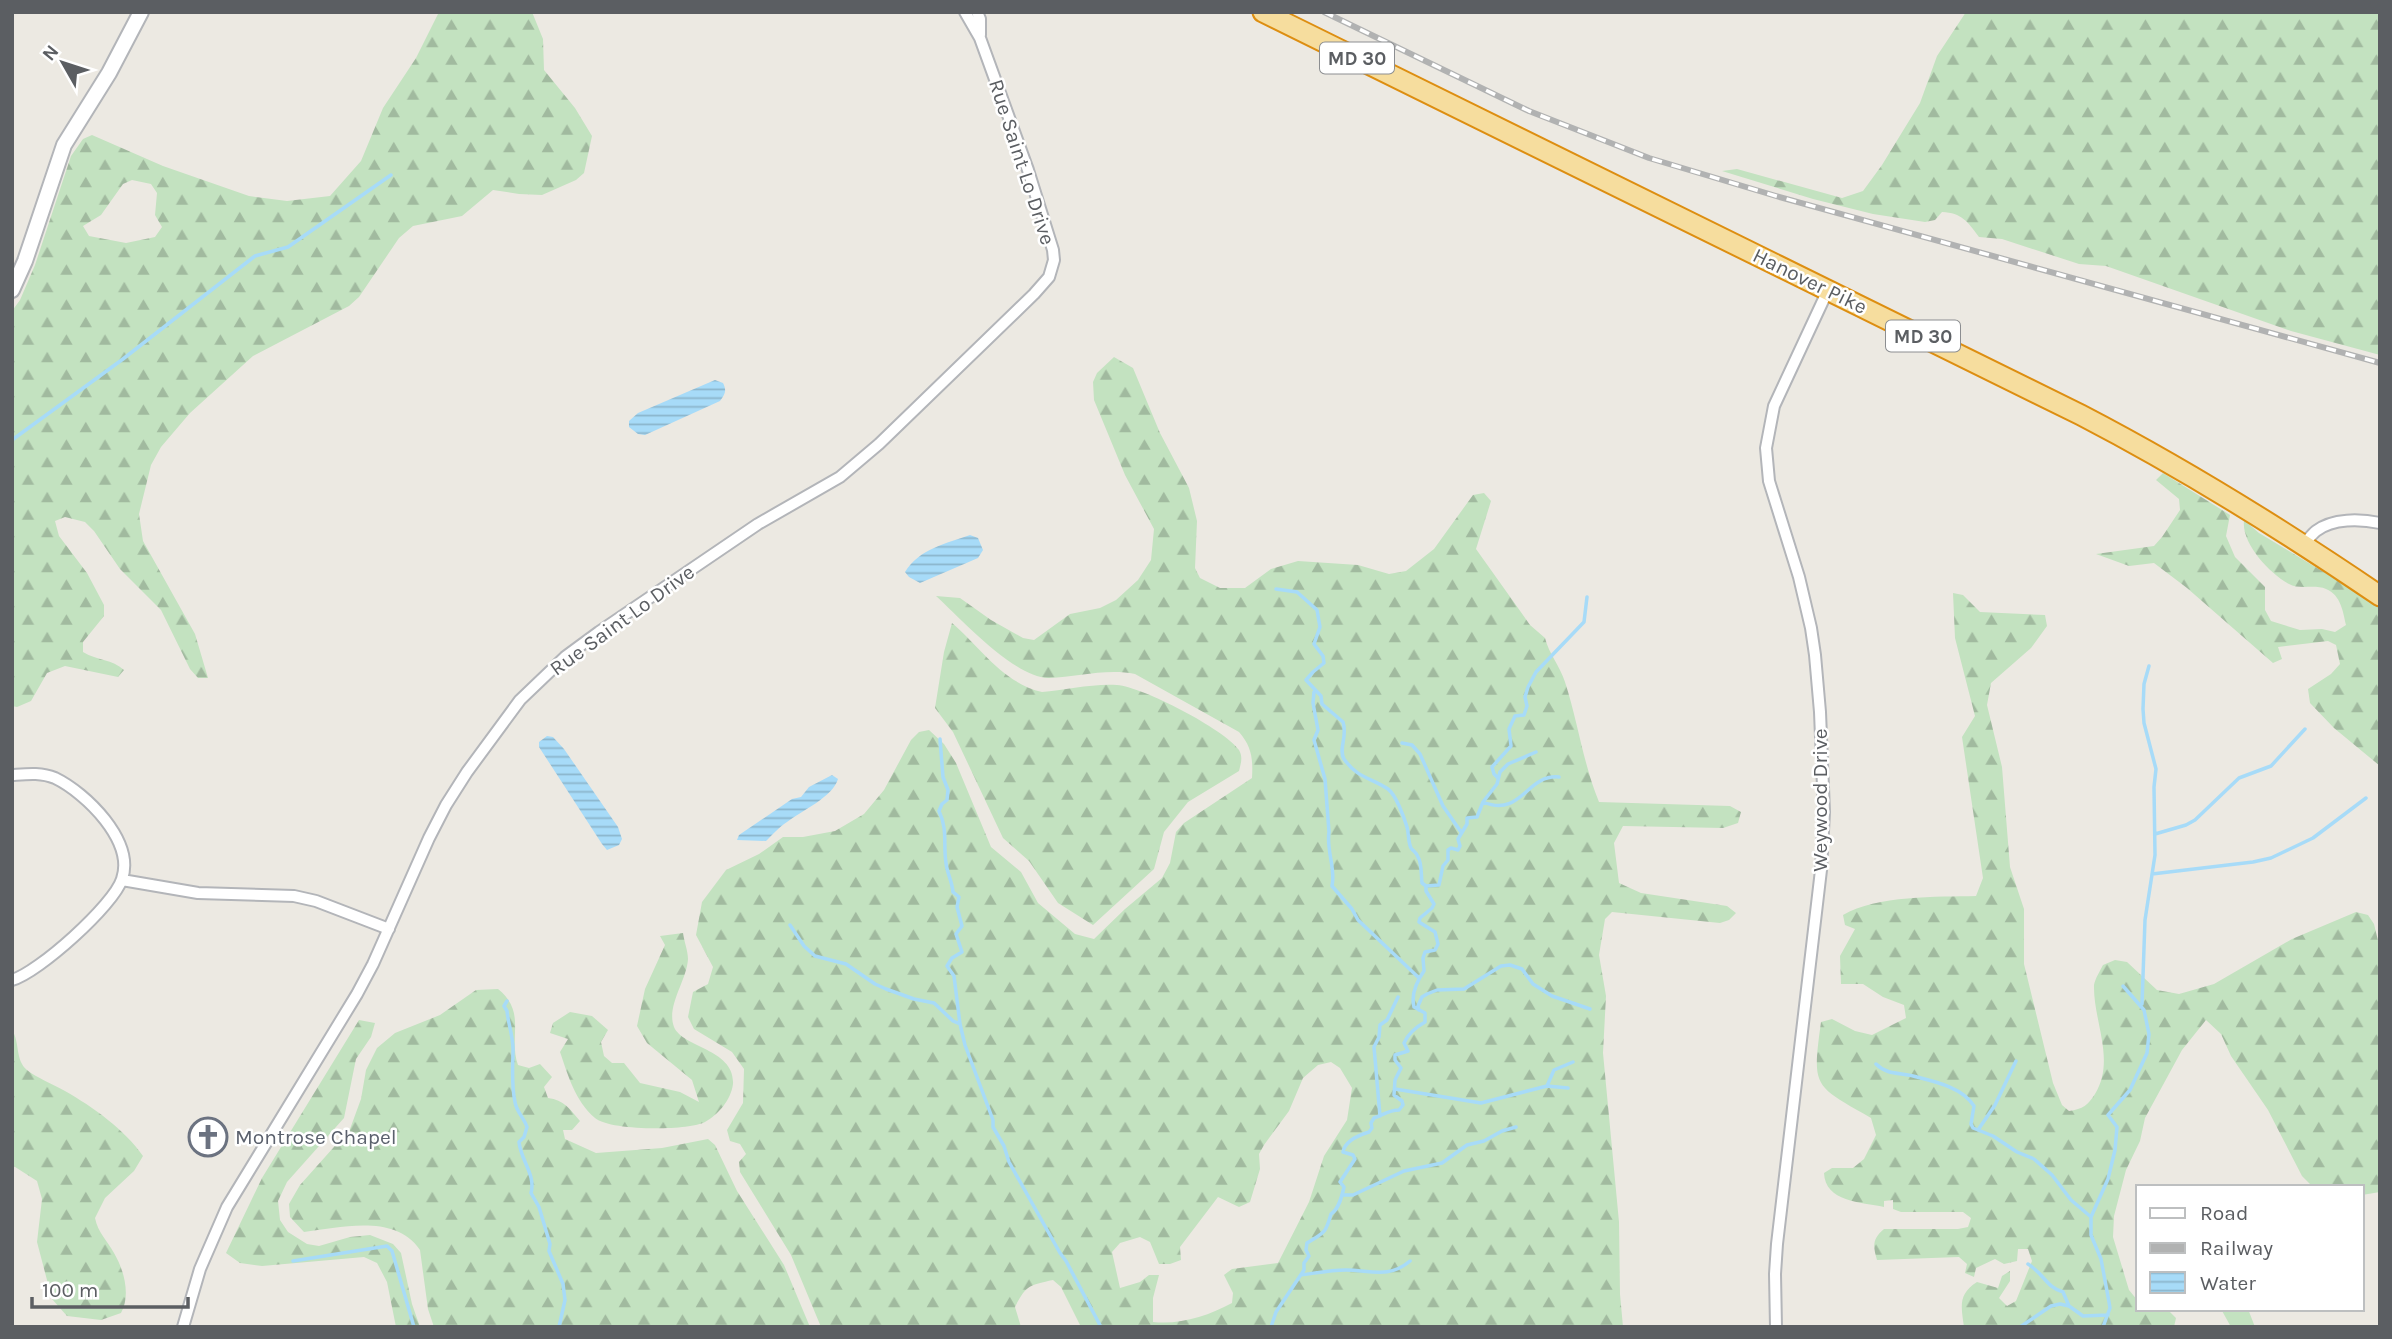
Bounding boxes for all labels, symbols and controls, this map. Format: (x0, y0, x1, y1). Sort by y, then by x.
north arrow (28, 28, 98, 98)
text: N (38, 41, 63, 65)
road number: MD 30 (1320, 43, 1394, 74)
street label: Rue Saint Lo Drive (984, 76, 1060, 248)
street label: Hanover Pike (1749, 243, 1871, 319)
road number: MD 30 (1886, 320, 1960, 352)
street label: Rue Saint Lo Drive (545, 560, 699, 680)
street label: Weywood Drive (1808, 728, 1832, 872)
church icon: Montrose Chapel (187, 1116, 229, 1158)
place label: Montrose Chapel (235, 1125, 397, 1149)
legend (2136, 1185, 2364, 1311)
text: Road (2200, 1201, 2248, 1225)
text: Railway (2200, 1236, 2273, 1260)
scale bar (32, 1266, 187, 1310)
text: Water (2200, 1271, 2256, 1295)
text: 100 m (42, 1278, 99, 1302)

